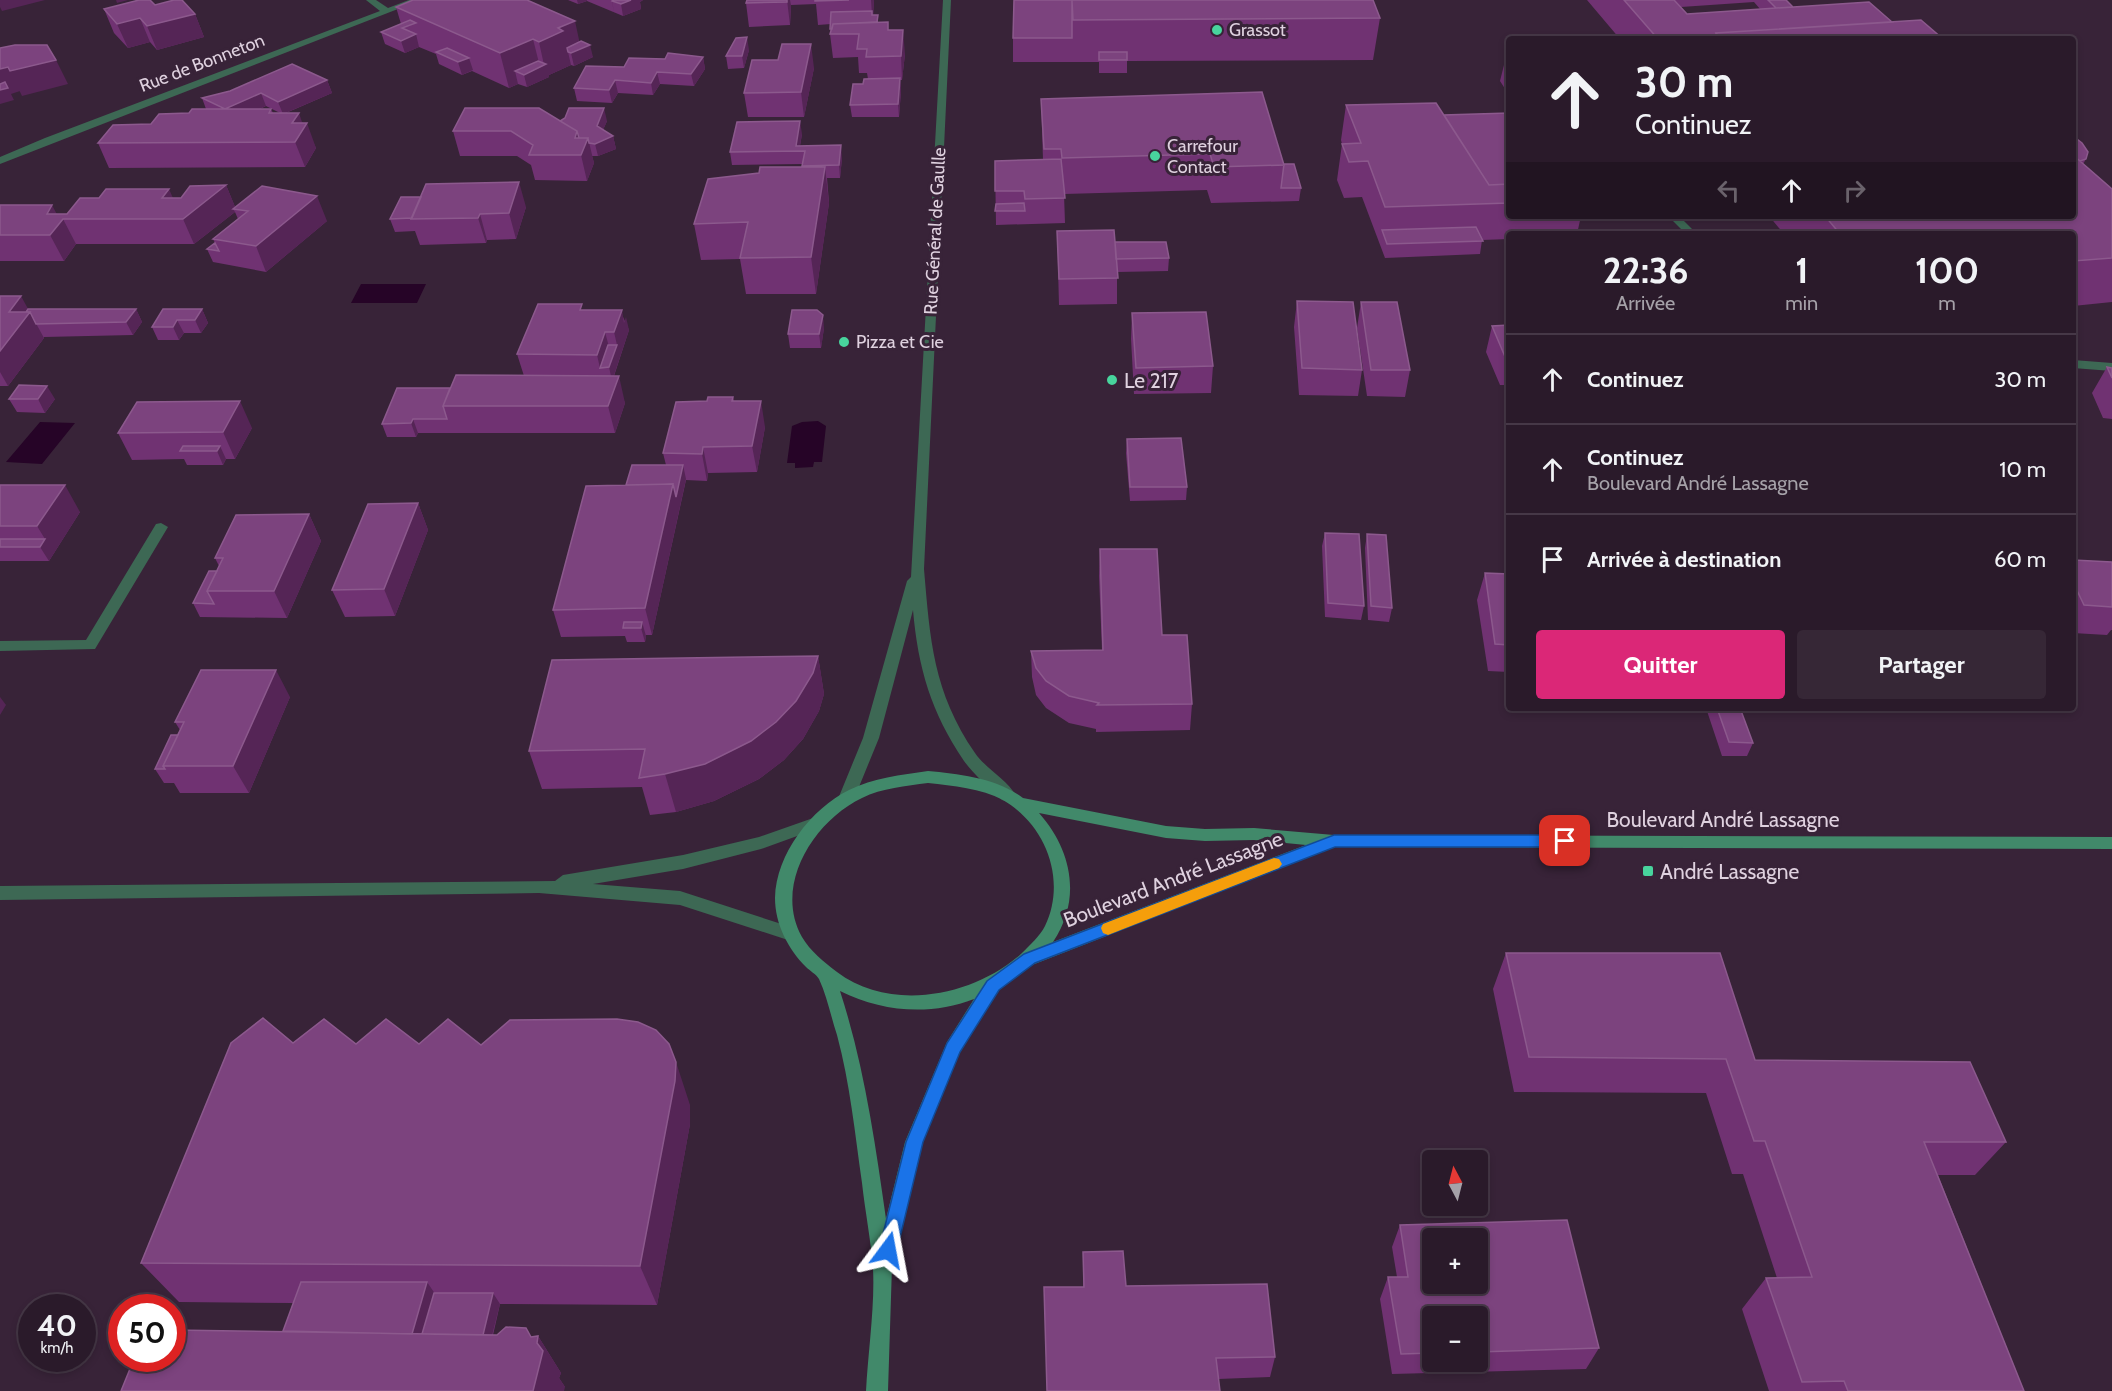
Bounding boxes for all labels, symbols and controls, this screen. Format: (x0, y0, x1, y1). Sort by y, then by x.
place label: Grassot (1229, 19, 1286, 41)
marker: Grassot (1210, 23, 1224, 37)
street label: Rue de Bonneton (136, 29, 268, 97)
text: 30 m (1635, 56, 1733, 108)
icon: ahead (1536, 60, 1614, 138)
text: Continuez (1635, 108, 1752, 141)
place label: Carrefour Contact (1167, 135, 1238, 178)
street label: Rue Général de Gaulle (920, 147, 950, 315)
marker: Carrefour Contact (1148, 149, 1162, 163)
icon: left (1712, 174, 1745, 207)
icon: ahead (1775, 174, 1808, 207)
icon: right (1838, 174, 1871, 207)
text: 22:36 (1603, 248, 1689, 292)
text: 1 (1795, 248, 1808, 292)
text: 100 (1915, 248, 1979, 292)
text: Arrivée (1616, 291, 1675, 315)
text: min (1785, 291, 1818, 315)
text: m (1938, 291, 1956, 315)
place label: Pizza et Cie (856, 331, 944, 353)
marker: Pizza et Cie (837, 335, 851, 349)
icon: ahead (1536, 363, 1569, 396)
text: Continuez (1587, 366, 1684, 393)
text: 30 m (1994, 366, 2046, 393)
place label: Le 217 (1124, 368, 1179, 393)
marker: Le 217 (1105, 373, 1119, 387)
text: Continuez (1587, 444, 1684, 471)
icon: ahead (1536, 453, 1569, 486)
text: 10 m (1999, 456, 2046, 483)
text: Boulevard André Lassagne (1587, 471, 1809, 495)
icon: arrive (1536, 543, 1569, 576)
text: Arrivée à destination (1587, 546, 1781, 573)
text: 60 m (1994, 546, 2046, 573)
button: Quitter (1536, 630, 1785, 699)
button: Partager (1797, 630, 2046, 699)
street label: Boulevard André Lassagne (1607, 807, 1840, 832)
pin (1539, 815, 1590, 866)
icon: arrive (1548, 824, 1581, 857)
street label: Boulevard André Lassagne (1060, 826, 1286, 932)
place label: André Lassagne (1660, 859, 1799, 884)
marker: André Lassagne (1641, 864, 1655, 878)
north arrow (1422, 1150, 1488, 1216)
map controls (1422, 1150, 1488, 1372)
position arrow (856, 1218, 920, 1282)
button: + (1422, 1228, 1488, 1294)
speed limit sign: 50 (108, 1294, 186, 1372)
button: − (1422, 1306, 1488, 1372)
text: 40 (37, 1307, 77, 1344)
text: km/h (41, 1339, 73, 1357)

